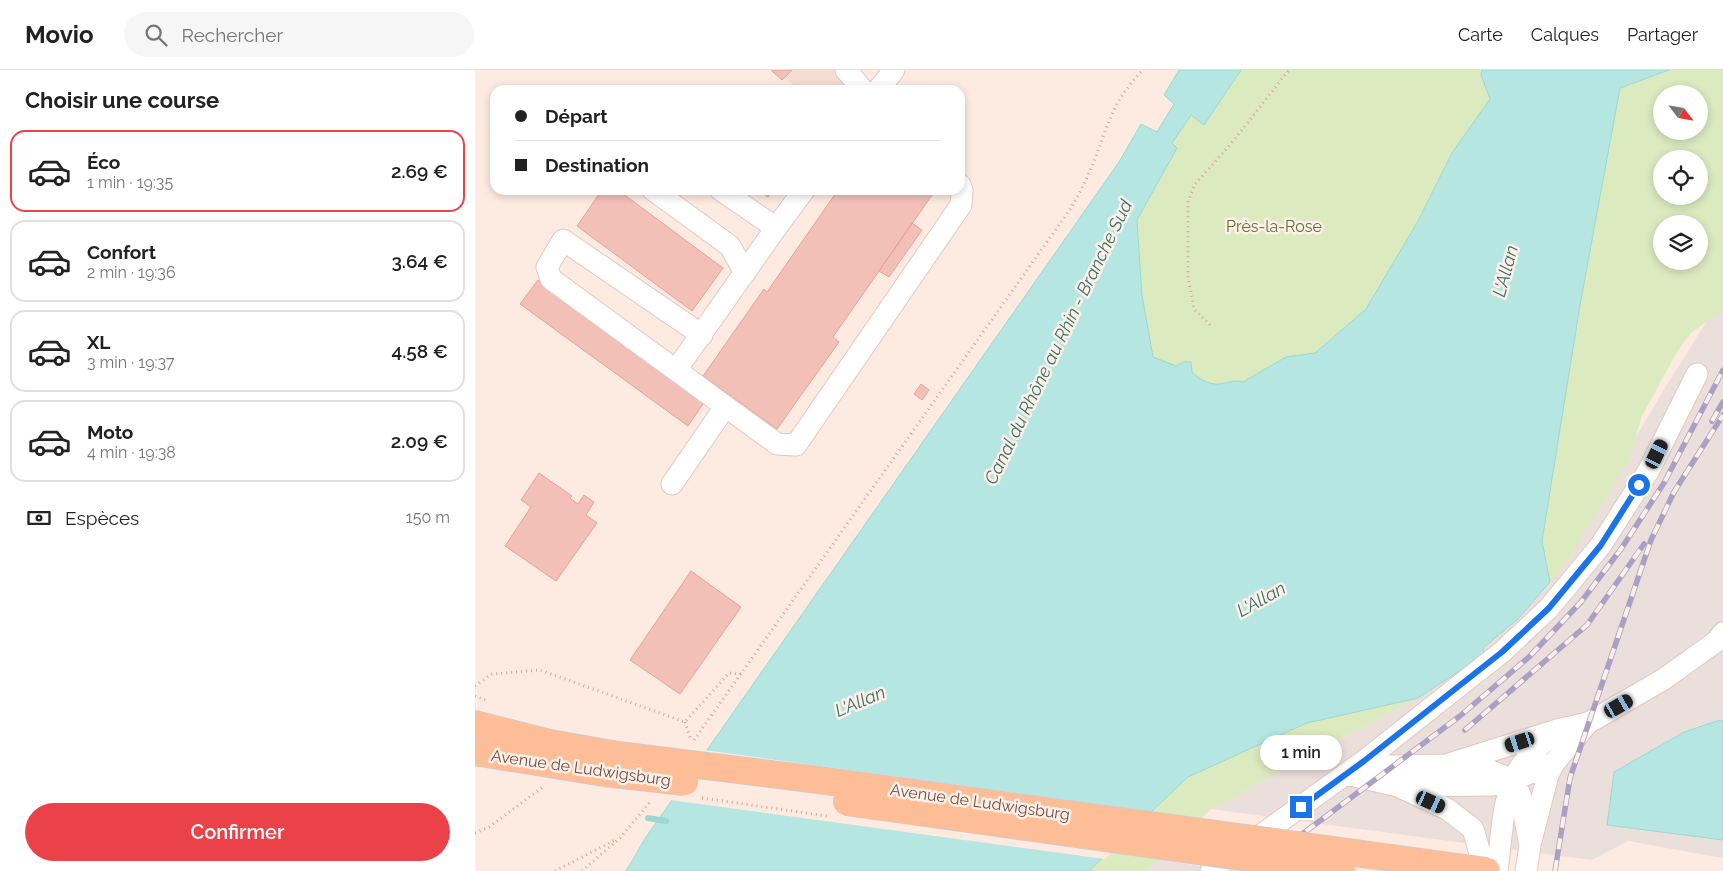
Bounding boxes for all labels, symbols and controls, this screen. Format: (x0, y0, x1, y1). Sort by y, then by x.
search box (124, 12, 474, 57)
text: Movio (25, 20, 94, 49)
icon: search (142, 21, 170, 49)
text: Rechercher (182, 24, 283, 46)
text: Carte (1458, 24, 1503, 45)
text: Calques (1531, 24, 1599, 45)
text: Partager (1627, 24, 1698, 45)
north arrow (1653, 85, 1707, 140)
map controls (1653, 85, 1708, 270)
text: Choisir une course (25, 87, 219, 113)
text: Départ (545, 105, 608, 127)
icon: car (27, 149, 72, 194)
button: locate (1653, 150, 1708, 205)
text: Éco (87, 151, 120, 173)
text: Destination (545, 154, 649, 176)
text: 2.69 € (391, 160, 448, 182)
text: 1 min · 19:35 (87, 173, 173, 192)
water label: Canal du Rhône au Rhin - Branche Sud (980, 195, 1137, 488)
button: layers (1653, 215, 1708, 270)
park label: Près-la-Rose (1226, 217, 1322, 236)
icon: car (27, 239, 72, 284)
text: Confort (87, 241, 156, 263)
water label: L'Allan (1488, 243, 1522, 299)
text: 3.64 € (391, 250, 448, 272)
text: 2 min · 19:36 (87, 263, 176, 282)
icon: car (27, 329, 72, 374)
text: XL (87, 331, 110, 353)
text: 4.58 € (392, 340, 448, 362)
text: 3 min · 19:37 (87, 353, 175, 372)
icon: car (27, 419, 72, 464)
text: Moto (87, 421, 133, 443)
text: 2.09 € (391, 430, 448, 452)
car (1643, 437, 1670, 471)
text: 4 min · 19:38 (87, 443, 176, 462)
route start (1628, 474, 1650, 496)
icon: cash (25, 504, 53, 532)
text: Espèces (65, 507, 139, 529)
text: 150 m (406, 508, 450, 527)
water label: L'Allan (1233, 577, 1289, 621)
water label: L'Allan (832, 681, 888, 721)
car (1602, 692, 1635, 720)
car (1503, 730, 1536, 754)
callout: 1 min (1260, 734, 1342, 770)
text: 1 min (1281, 743, 1321, 762)
street label: Avenue de Ludwigsburg (490, 746, 672, 790)
street label: Avenue de Ludwigsburg (889, 780, 1071, 824)
car (1414, 789, 1447, 815)
route end (1290, 796, 1312, 818)
button: Confirmer (25, 803, 450, 861)

